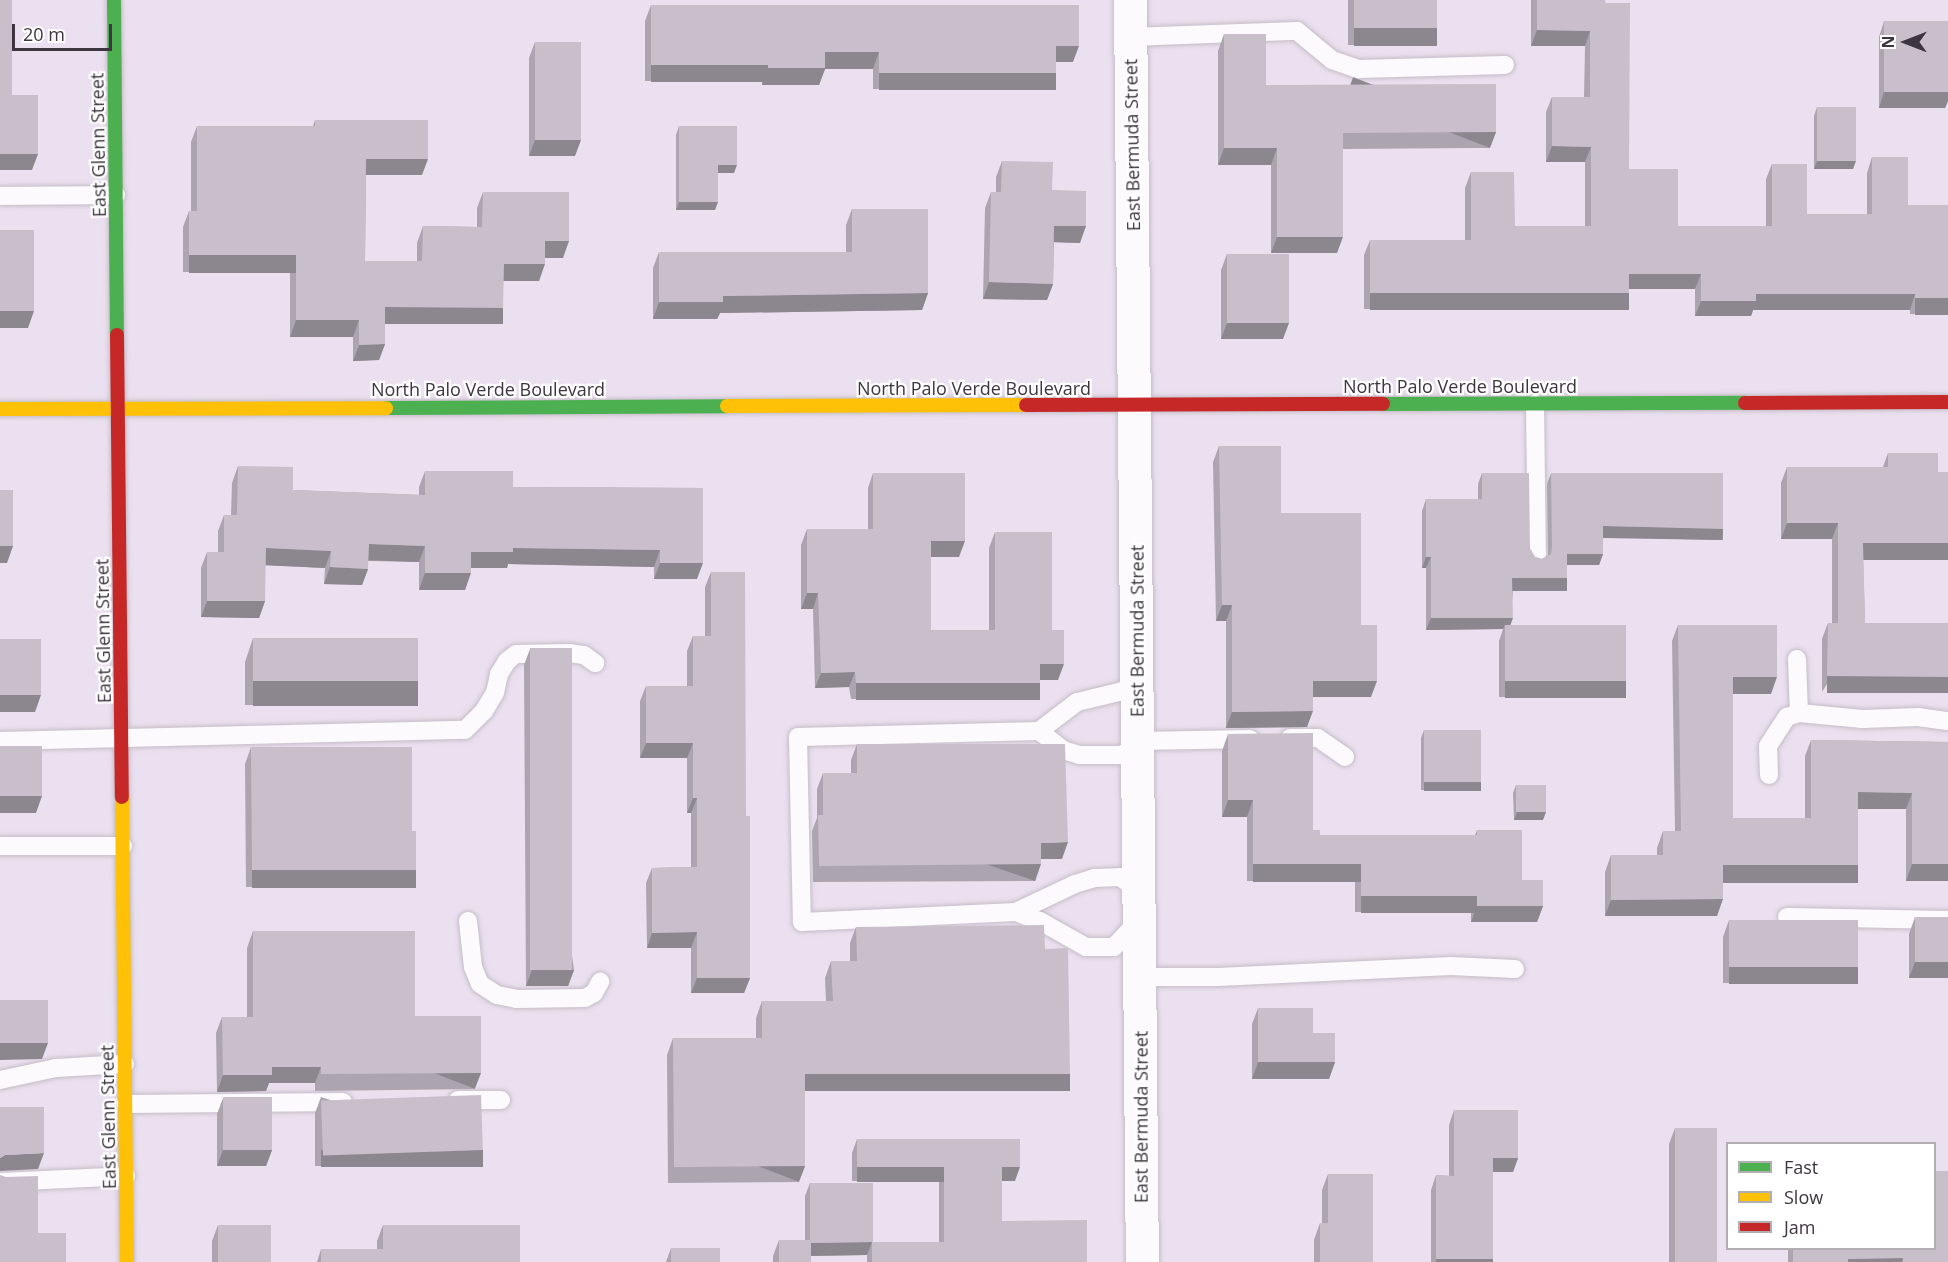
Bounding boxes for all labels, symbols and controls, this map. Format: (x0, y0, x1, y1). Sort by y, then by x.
scale bar (15, 12, 116, 50)
north arrow (1876, 12, 1936, 72)
text: 20 m (23, 22, 65, 46)
text: N (1877, 36, 1899, 49)
street label: East Bermuda Street (1120, 59, 1144, 231)
street label: East Glenn Street (86, 73, 110, 217)
street label: North Palo Verde Boulevard (1343, 375, 1577, 397)
street label: North Palo Verde Boulevard (857, 377, 1091, 399)
street label: North Palo Verde Boulevard (371, 378, 605, 400)
street label: East Bermuda Street (1126, 545, 1148, 717)
street label: East Glenn Street (91, 559, 115, 703)
street label: East Bermuda Street (1130, 1031, 1152, 1203)
street label: East Glenn Street (96, 1045, 120, 1189)
legend (1726, 1142, 1936, 1250)
text: Fast (1784, 1155, 1818, 1179)
text: Slow (1784, 1185, 1823, 1209)
text: Jam (1784, 1215, 1816, 1239)

